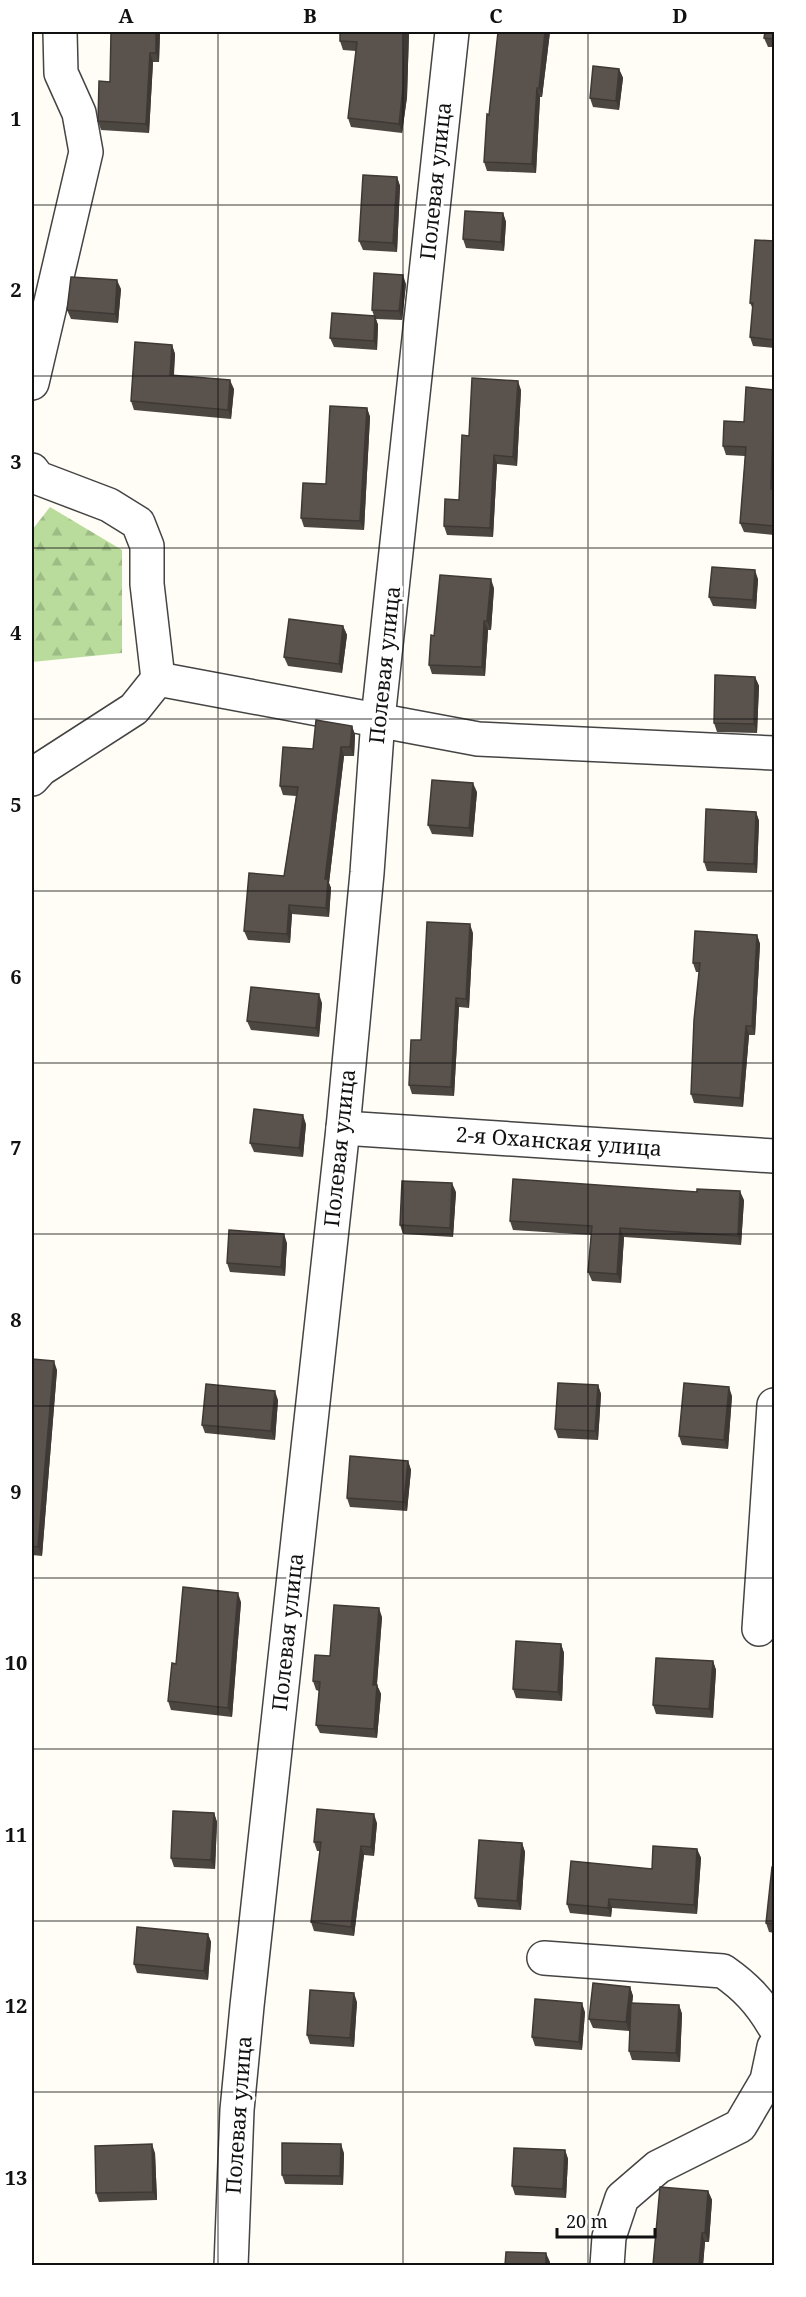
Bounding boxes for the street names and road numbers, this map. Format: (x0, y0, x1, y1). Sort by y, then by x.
street label: Полевая улица (413, 101, 457, 261)
street label: Полевая улица (362, 585, 406, 745)
street label: Полевая улица (317, 1068, 361, 1228)
street label: 2-я Оханская улица (455, 1120, 663, 1162)
street label: Полевая улица (265, 1552, 309, 1712)
street label: Полевая улица (219, 2035, 258, 2195)

